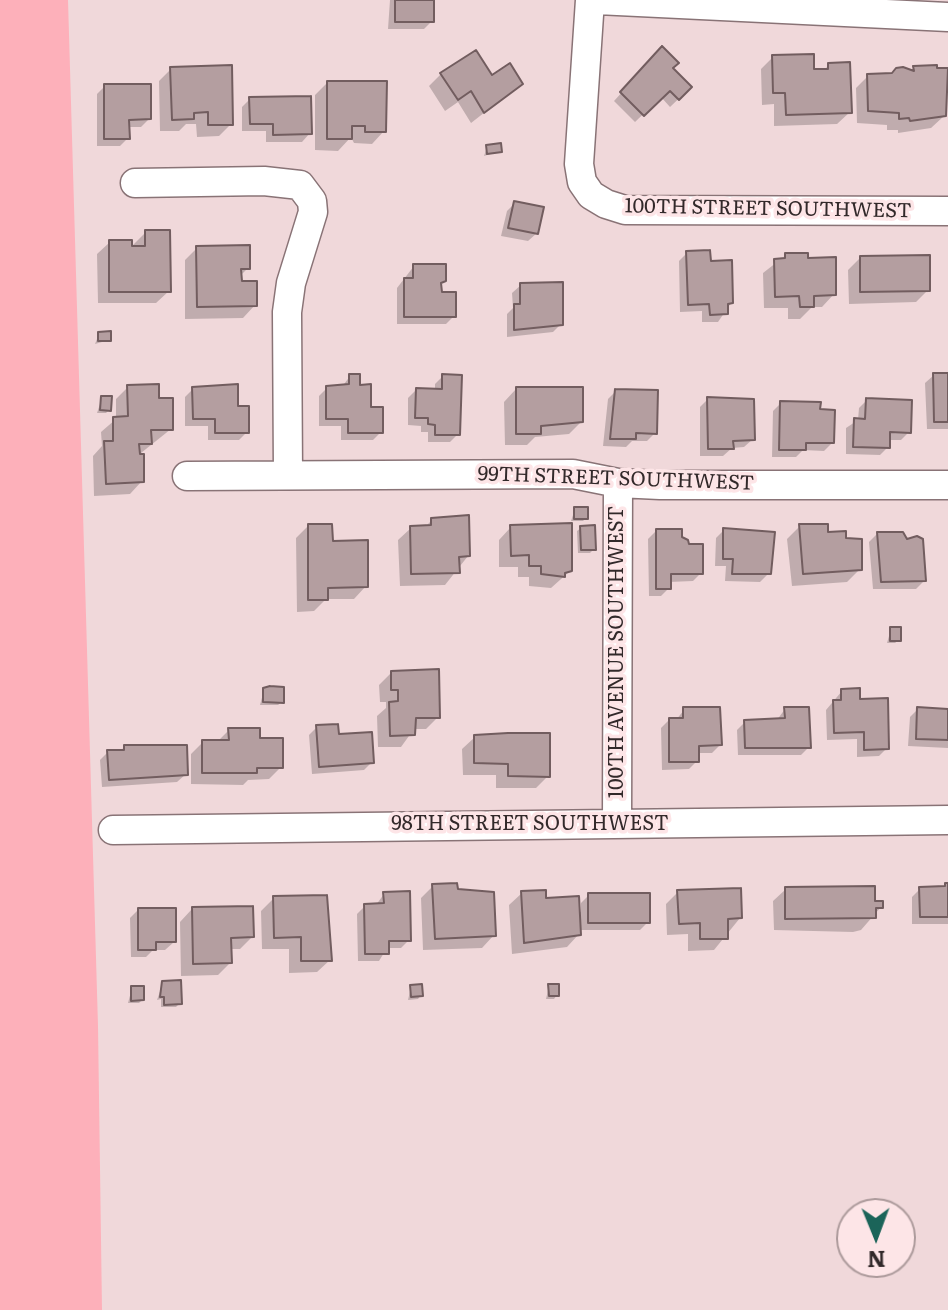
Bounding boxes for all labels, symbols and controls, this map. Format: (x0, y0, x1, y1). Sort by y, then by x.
street label: 100TH STREET SOUTHWEST (624, 194, 912, 224)
street label: 99TH STREET SOUTHWEST (477, 462, 755, 496)
street label: 100TH AVENUE SOUTHWEST (605, 506, 629, 798)
street label: 98TH STREET SOUTHWEST (391, 812, 669, 836)
north arrow (836, 1198, 916, 1278)
text: N (867, 1244, 886, 1277)

